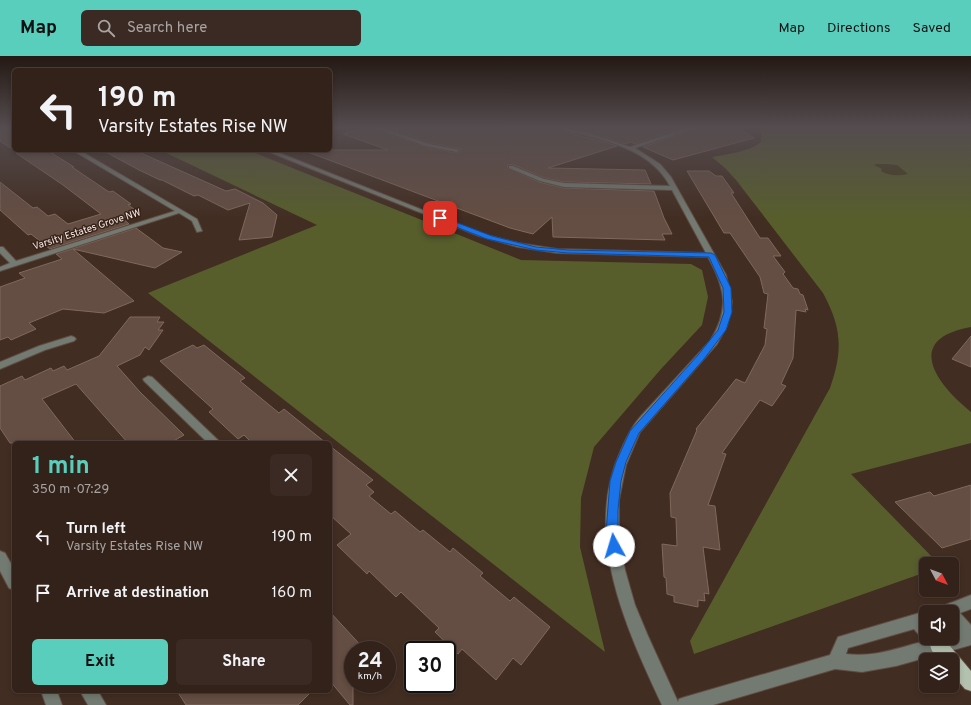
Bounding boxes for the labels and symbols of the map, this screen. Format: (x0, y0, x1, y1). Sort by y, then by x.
pin (423, 201, 457, 235)
street label: Varsity Estates Grove NW (31, 206, 143, 254)
position arrow (593, 525, 635, 567)
north arrow (919, 557, 959, 597)
speed limit sign: 30 (404, 641, 456, 693)

